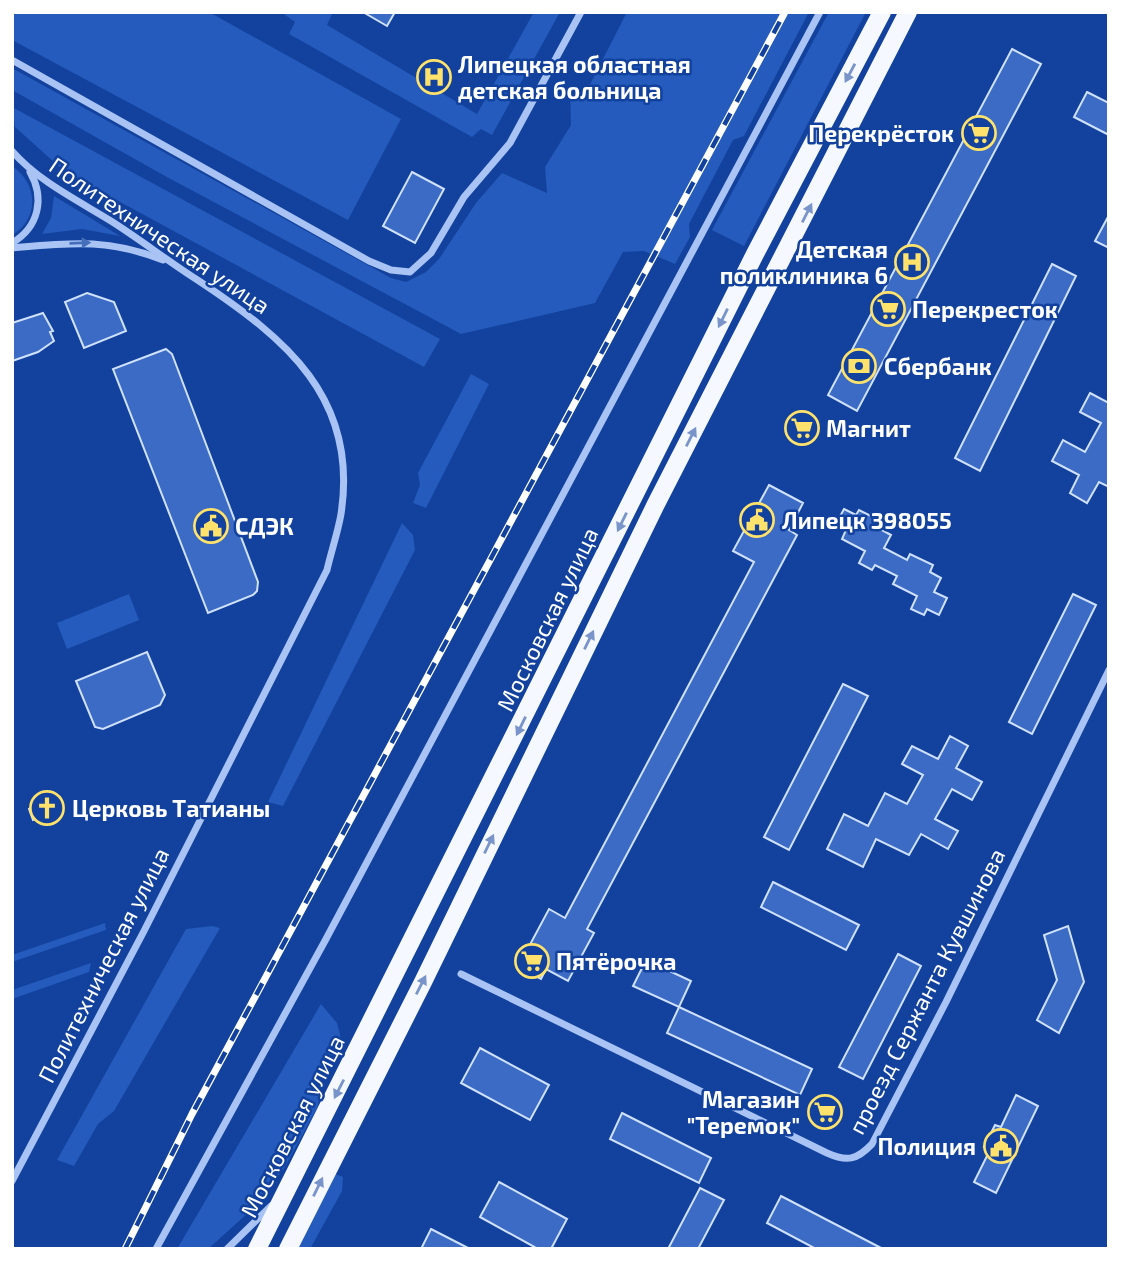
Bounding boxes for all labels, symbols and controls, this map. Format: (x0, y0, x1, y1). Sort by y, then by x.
place label: Липецкая областная детская больница (458, 50, 691, 104)
hospital icon: Липецкая областная детская больница (415, 58, 453, 96)
one-way arrow (845, 63, 856, 83)
supermarket icon: Перекрёсток (960, 114, 998, 152)
place label: Перекрёсток (808, 119, 954, 147)
street label: Политехническая улица (44, 151, 276, 320)
one-way arrow (801, 203, 812, 223)
place label: Детская поликлиника 6 (720, 235, 888, 289)
one-way arrow (70, 237, 92, 249)
hospital icon: Детская поликлиника 6 (893, 243, 931, 281)
supermarket icon: Перекресток (869, 290, 907, 328)
place label: Перекресток (912, 295, 1058, 323)
one-way arrow (718, 308, 729, 328)
bank icon: Сбербанк (840, 347, 878, 385)
place label: Сбербанк (884, 352, 992, 380)
supermarket icon: Магнит (783, 409, 821, 447)
place label: Магнит (826, 414, 911, 442)
one-way arrow (685, 427, 697, 446)
public building icon: Липецк 398055 (738, 501, 776, 539)
place label: Липецк 398055 (782, 506, 952, 534)
public building icon: СДЭК (192, 507, 230, 545)
place label: СДЭК (235, 512, 294, 540)
one-way arrow (617, 512, 628, 532)
street label: Московская улица (490, 523, 605, 716)
one-way arrow (584, 630, 595, 650)
one-way arrow (515, 716, 527, 736)
church icon: Церковь Татианы (28, 789, 66, 827)
place label: Церковь Татианы (72, 794, 270, 822)
one-way arrow (484, 834, 495, 854)
street label: Политехническая улица (32, 843, 175, 1088)
street label: проезд Сержанта Кувшинова (842, 844, 1011, 1139)
supermarket icon: Пятёрочка (513, 942, 551, 980)
place label: Пятёрочка (556, 947, 676, 975)
one-way arrow (416, 975, 427, 995)
street label: Московская улица (234, 1030, 351, 1222)
one-way arrow (333, 1079, 344, 1099)
place label: Магазин "Теремок" (687, 1085, 800, 1139)
supermarket icon: Магазин "Теремок" (806, 1093, 844, 1131)
public building icon: Полиция (982, 1127, 1020, 1165)
place label: Полиция (878, 1132, 976, 1160)
one-way arrow (312, 1177, 323, 1197)

